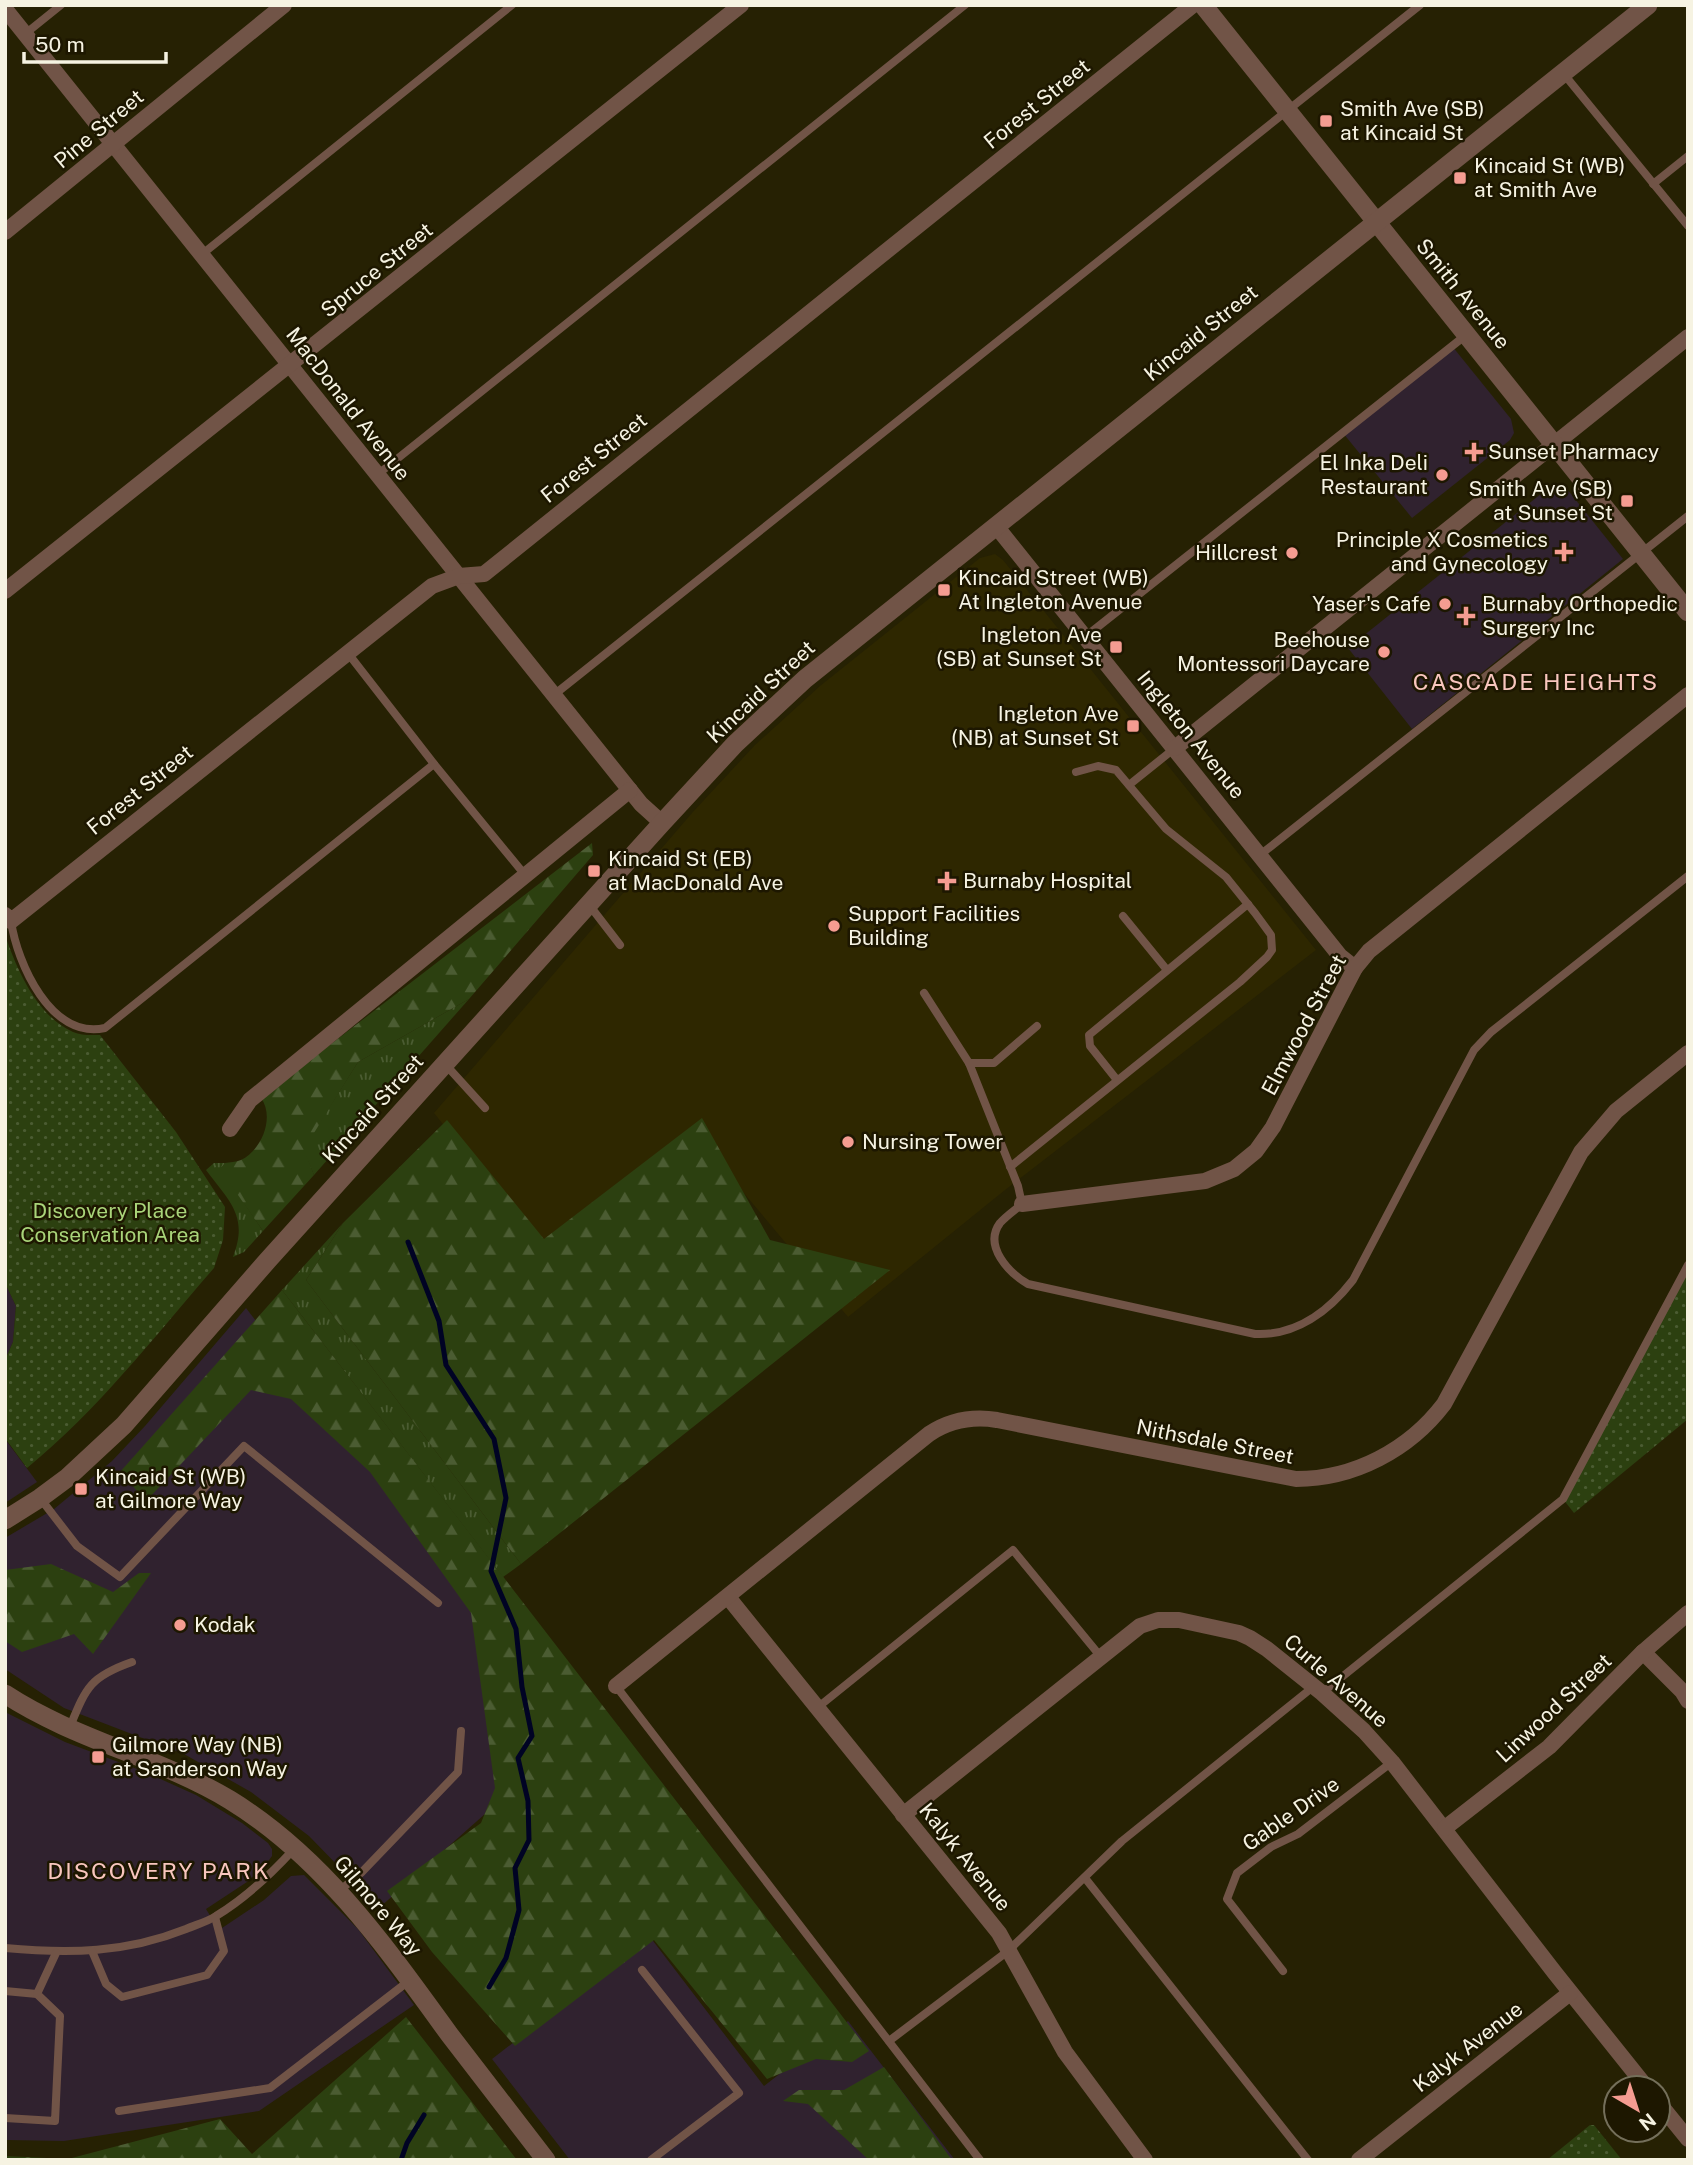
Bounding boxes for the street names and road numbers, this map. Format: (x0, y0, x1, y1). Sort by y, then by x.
street label: Forest Street (979, 53, 1095, 154)
street label: Pine Street (49, 84, 148, 173)
street label: Spruce Street (316, 217, 438, 322)
street label: Smith Avenue (1411, 233, 1516, 354)
street label: Kincaid Street (1139, 279, 1263, 386)
street label: MacDonald Avenue (281, 322, 416, 485)
street label: Forest Street (536, 407, 652, 508)
street label: Kincaid Street (701, 635, 820, 748)
street label: Ingleton Avenue (1132, 666, 1251, 804)
street label: Forest Street (82, 739, 198, 840)
street label: Elmwood Street (1256, 950, 1351, 1099)
street label: Kincaid Street (317, 1049, 428, 1169)
street label: Nithsdale Street (1134, 1414, 1296, 1469)
street label: Curle Avenue (1279, 1629, 1394, 1733)
street label: Linwood Street (1491, 1648, 1616, 1767)
street label: Gable Drive (1237, 1771, 1344, 1856)
street label: Kalyk Avenue (914, 1798, 1017, 1916)
street label: Gilmore Way (329, 1851, 428, 1961)
street label: Kalyk Avenue (1408, 1996, 1527, 2097)

